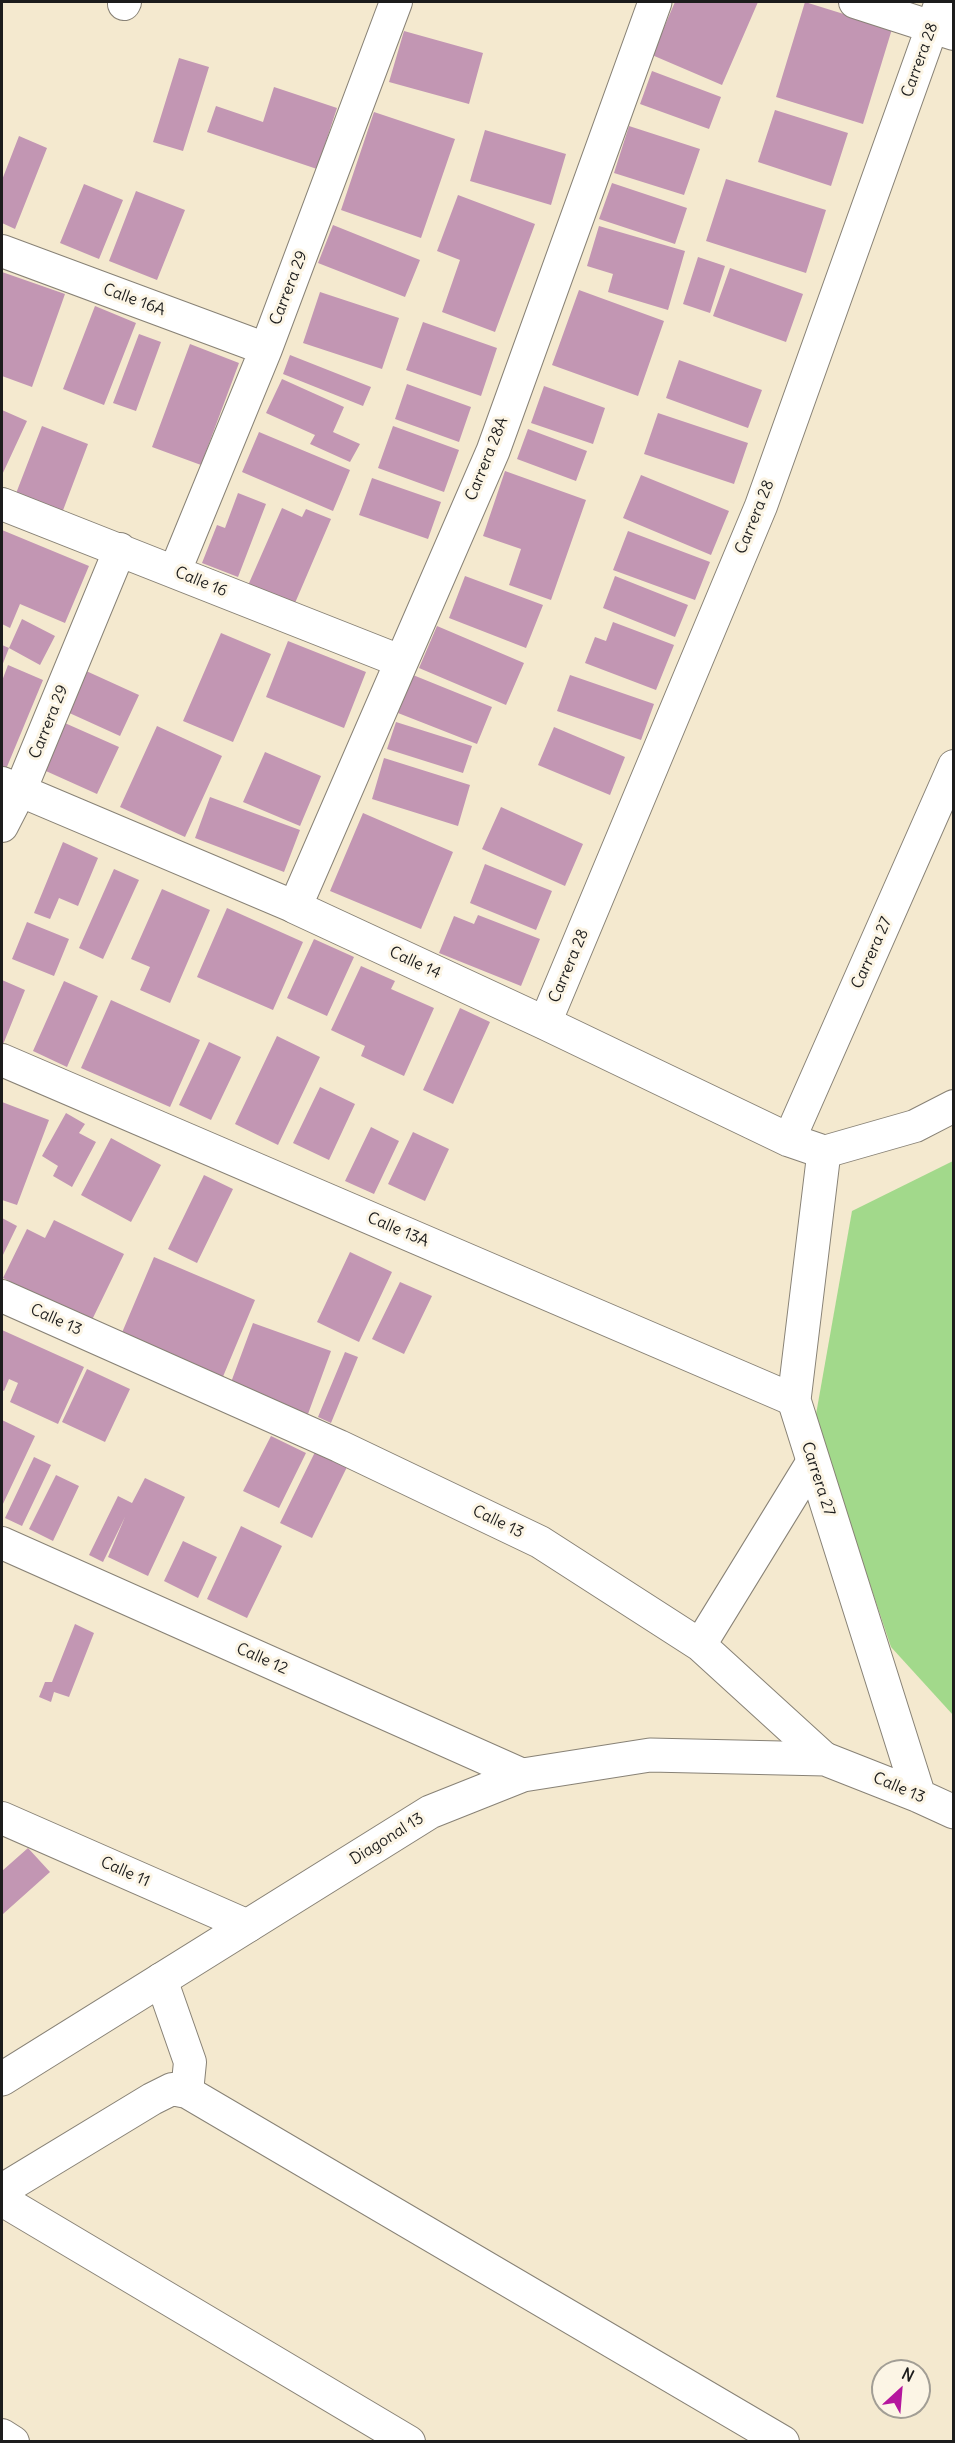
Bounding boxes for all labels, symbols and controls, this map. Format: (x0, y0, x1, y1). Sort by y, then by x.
street label: Carrera 28 (898, 20, 942, 100)
street label: Carrera 29 (266, 248, 312, 328)
street label: Calle 16A (100, 280, 168, 320)
street label: Carrera 28A (462, 414, 512, 504)
street label: Carrera 28 (731, 477, 779, 557)
street label: Calle 16 (172, 563, 230, 601)
street label: Carrera 29 (25, 682, 73, 762)
street label: Carrera 27 (848, 914, 896, 992)
street label: Carrera 28 (545, 926, 593, 1006)
street label: Calle 14 (386, 943, 444, 983)
street label: Calle 13A (364, 1208, 432, 1252)
street label: Calle 13 (27, 1300, 85, 1340)
street label: Carrera 27 (797, 1440, 839, 1518)
street label: Calle 13 (469, 1501, 527, 1543)
street label: Calle 12 (233, 1639, 291, 1679)
street label: Calle 13 (870, 1769, 928, 1807)
street label: Diagonal 13 (347, 1809, 427, 1869)
street label: Calle 11 (97, 1853, 153, 1891)
north arrow (871, 2359, 931, 2419)
text: N (899, 2363, 917, 2386)

